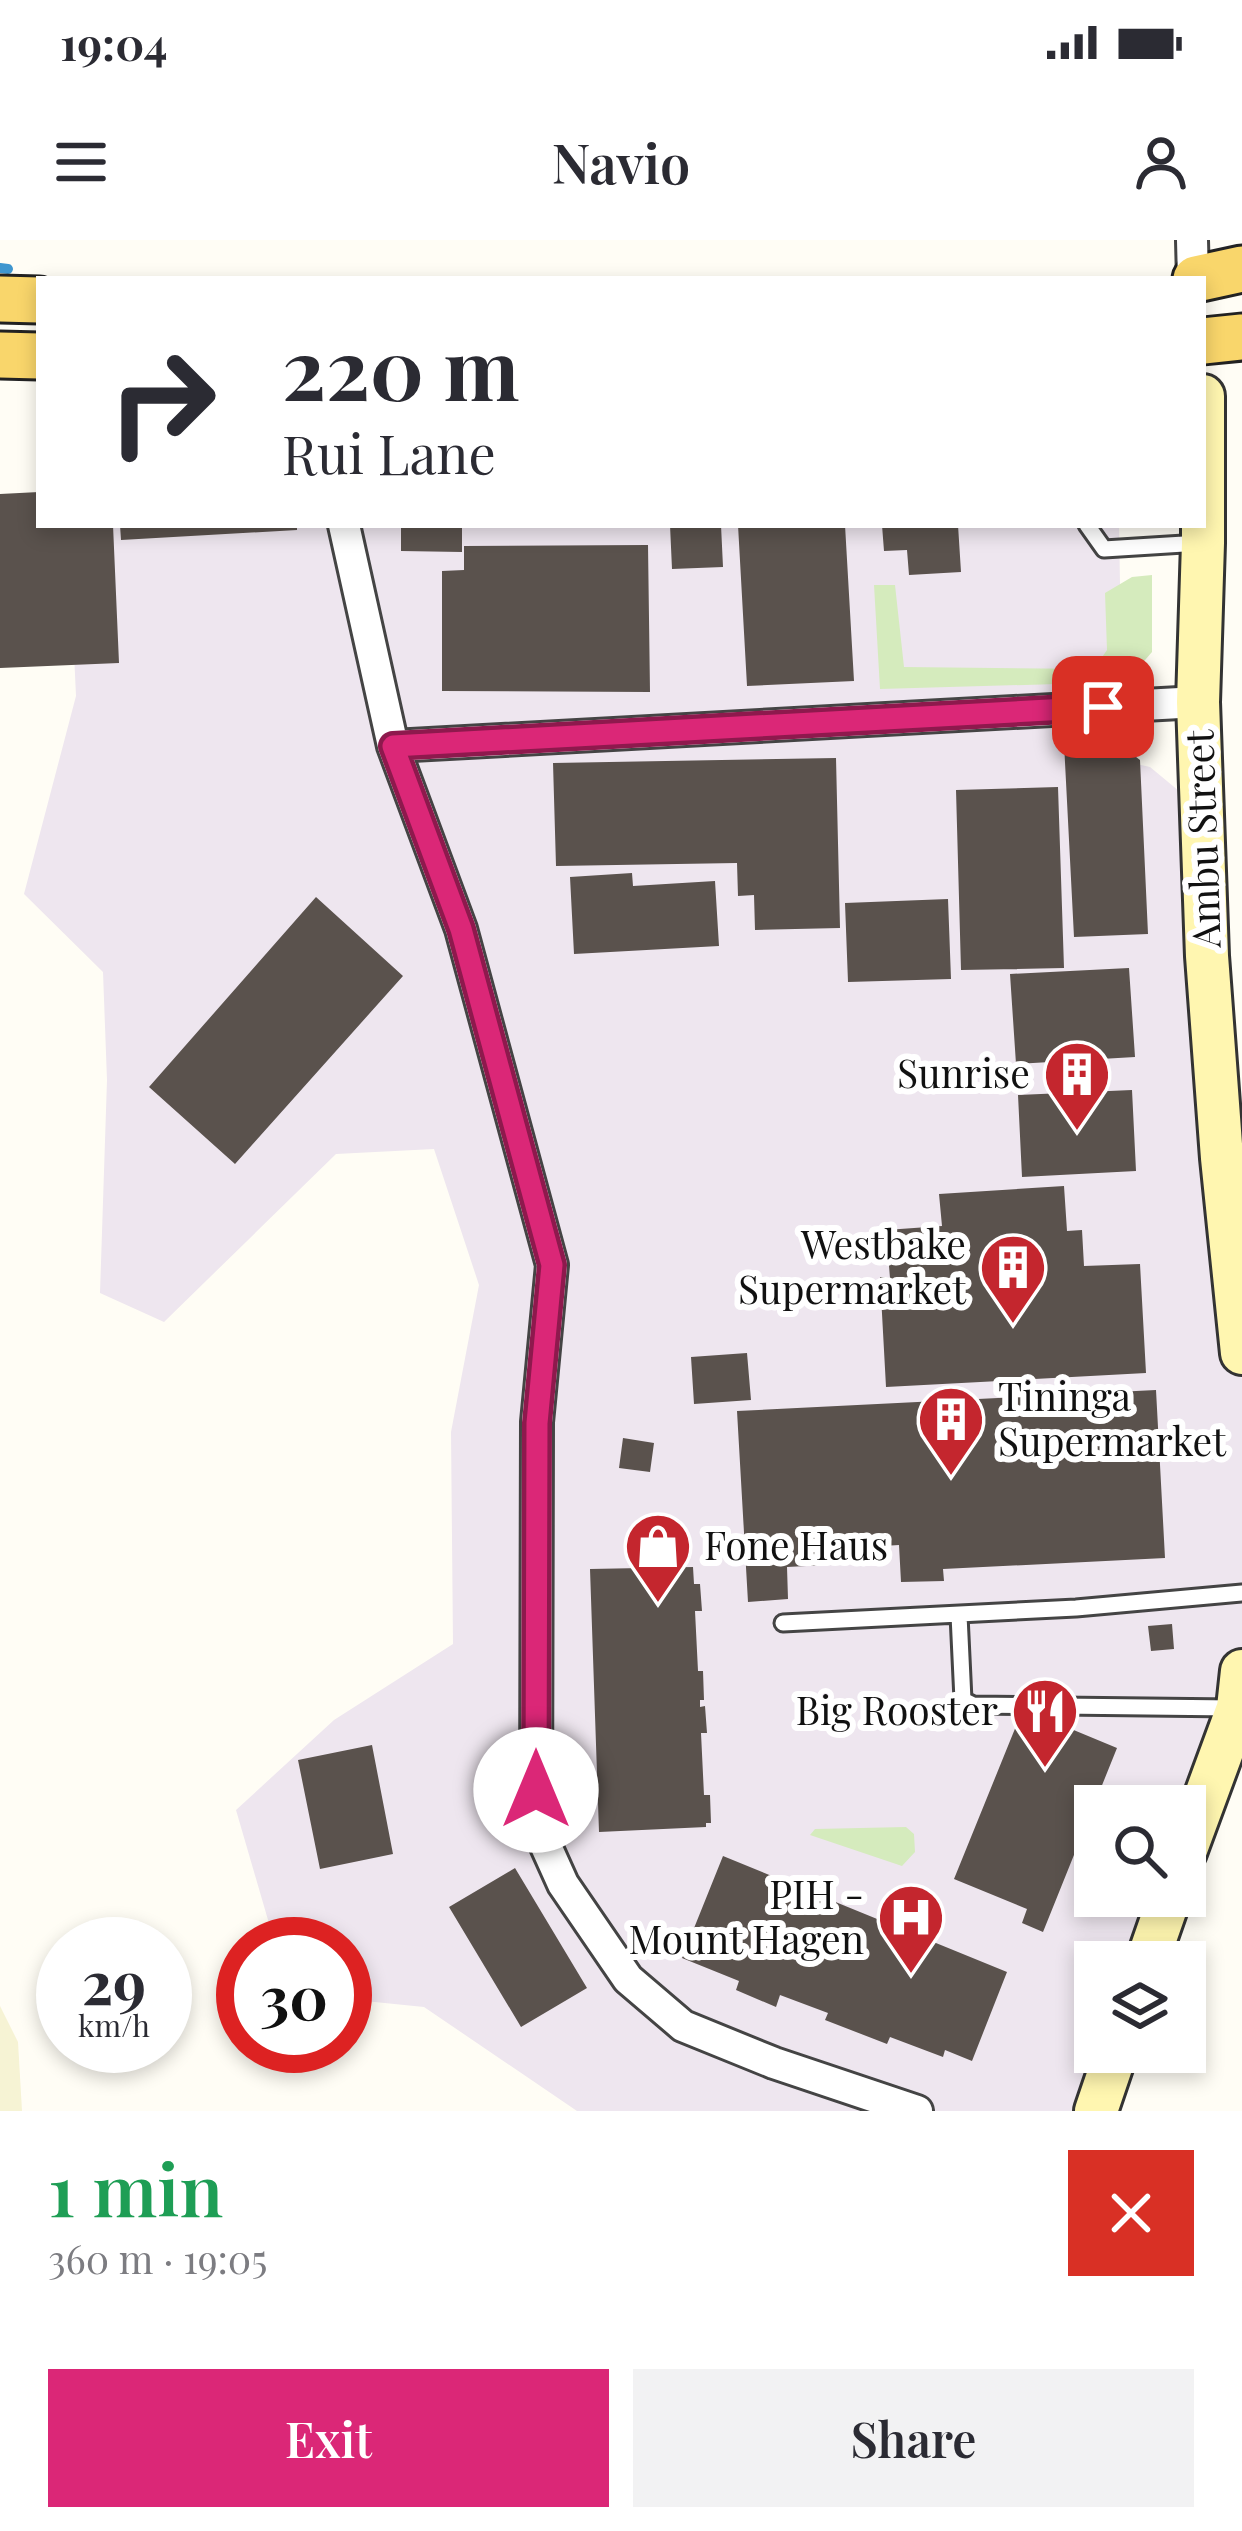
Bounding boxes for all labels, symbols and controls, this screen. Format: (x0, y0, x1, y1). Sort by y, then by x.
text: 19:04 (60, 12, 168, 72)
text: Navio (552, 126, 690, 198)
icon: menu (48, 129, 114, 195)
icon: person (1128, 129, 1194, 195)
text: 220 m (282, 310, 520, 422)
icon: right (84, 324, 240, 480)
text: Rui Lane (282, 417, 496, 489)
pin (1052, 656, 1154, 758)
icon: arrive (1070, 674, 1136, 740)
street label: Ambu Street (1171, 728, 1231, 950)
building icon: Sunrise (1042, 1039, 1112, 1133)
place label: Sunrise (897, 1046, 1030, 1098)
place label: Westbake Supermarket (738, 1217, 967, 1314)
building icon: Westbake Supermarket (978, 1232, 1048, 1326)
place label: Tininga Supermarket (998, 1369, 1227, 1466)
building icon: Tininga Supermarket (916, 1384, 986, 1478)
shop icon: Fone Haus (623, 1511, 693, 1605)
place label: Fone Haus (704, 1518, 888, 1570)
restaurant icon: Big Rooster (1010, 1676, 1080, 1770)
place label: Big Rooster (796, 1683, 998, 1735)
position arrow (473, 1727, 599, 1853)
map controls (1074, 1785, 1206, 2073)
button: search (1074, 1785, 1206, 1917)
place label: PIH - Mount Hagen (629, 1867, 864, 1964)
hospital icon: PIH - Mount Hagen (876, 1882, 946, 1976)
speed limit sign: 30 (216, 1917, 372, 2073)
text: 29 (82, 1940, 146, 2020)
button: layers (1074, 1941, 1206, 2073)
text: km/h (78, 2005, 150, 2045)
text: 1 min (48, 2139, 223, 2235)
button: close (1068, 2150, 1194, 2276)
text: 360 m · 19:05 (48, 2232, 267, 2284)
button: Exit (48, 2369, 609, 2507)
button: Share (633, 2369, 1194, 2507)

